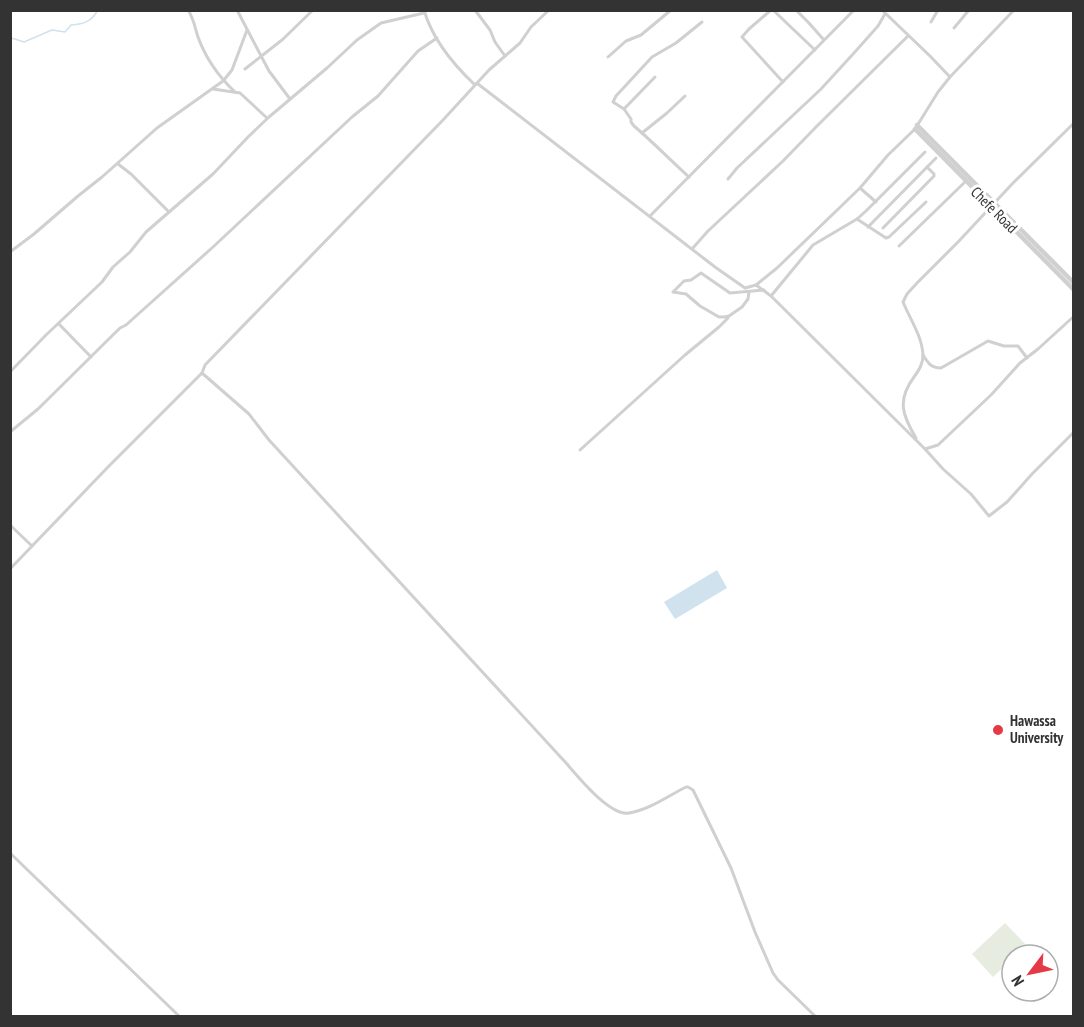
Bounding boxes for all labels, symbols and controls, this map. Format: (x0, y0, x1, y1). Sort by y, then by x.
street label: Chefe Road (967, 182, 1022, 237)
place label: Hawassa University (1010, 711, 1064, 747)
marker: Hawassa University (991, 723, 1005, 737)
north arrow (1000, 943, 1060, 1003)
text: N (1007, 972, 1028, 990)

